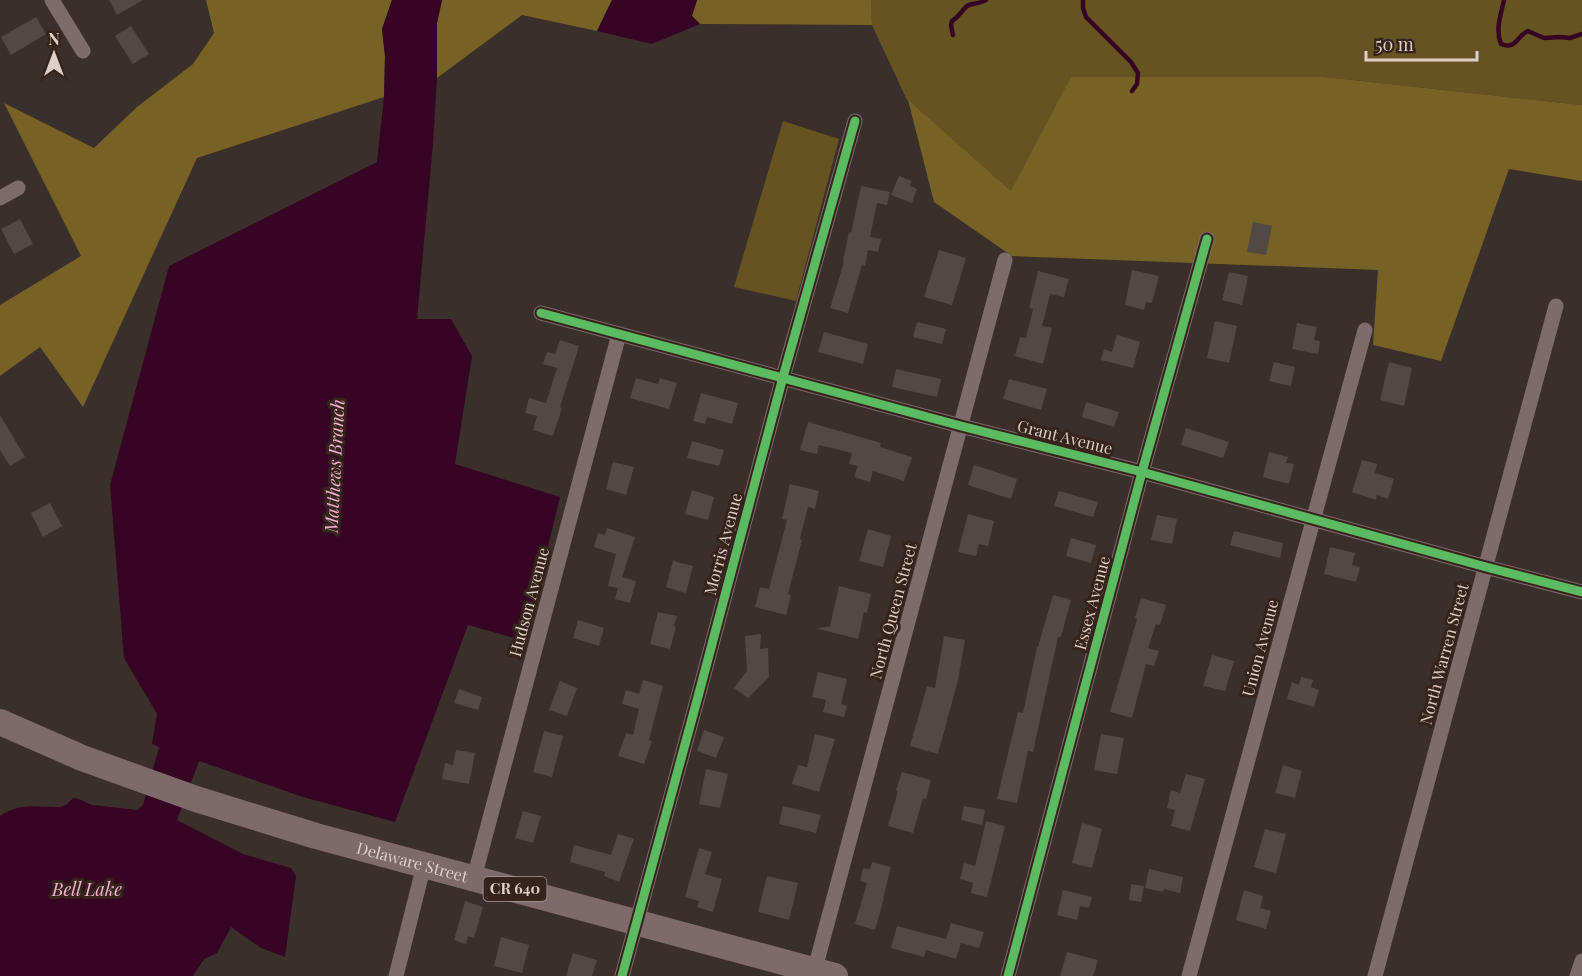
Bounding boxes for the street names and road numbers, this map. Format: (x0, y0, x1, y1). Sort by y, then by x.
street label: Grant Avenue (1015, 415, 1115, 459)
street label: Morris Avenue (699, 491, 746, 597)
street label: North Queen Street (864, 540, 921, 681)
street label: Hudson Avenue (504, 545, 553, 659)
street label: Essex Avenue (1069, 554, 1114, 652)
street label: North Warren Street (1415, 581, 1473, 727)
street label: Union Avenue (1237, 597, 1283, 699)
street label: Delaware Street (355, 836, 471, 887)
road number: CR 640 (484, 877, 546, 901)

